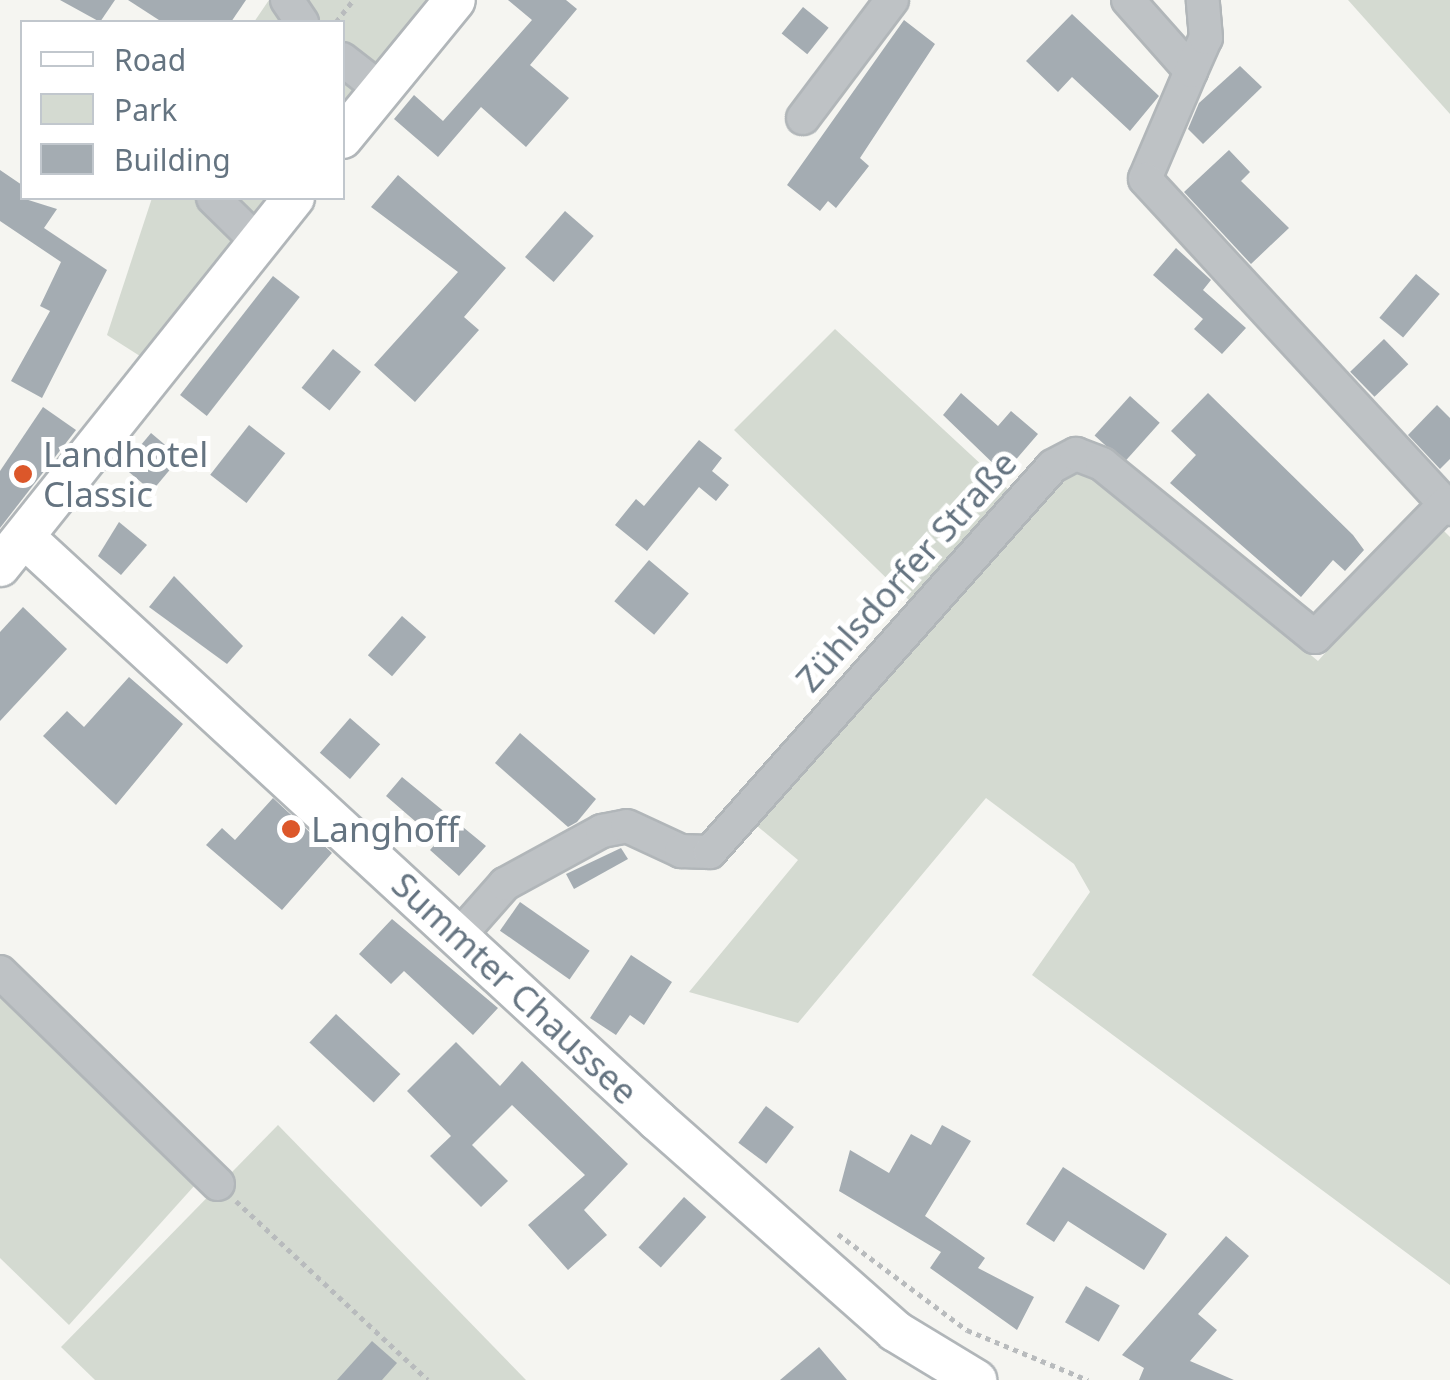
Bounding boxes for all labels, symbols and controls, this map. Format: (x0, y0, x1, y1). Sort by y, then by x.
legend (20, 20, 345, 200)
text: Road (114, 39, 186, 80)
text: Park (114, 89, 177, 130)
text: Building (114, 139, 231, 180)
place label: Landhotel Classic (43, 433, 208, 515)
street label: Zühlsdorfer Straße (787, 442, 1025, 700)
marker: Landhotel Classic (12, 463, 34, 485)
place label: Langhoff (311, 808, 459, 850)
marker: Langhoff (280, 818, 302, 840)
street label: Summter Chaussee (384, 863, 646, 1113)

